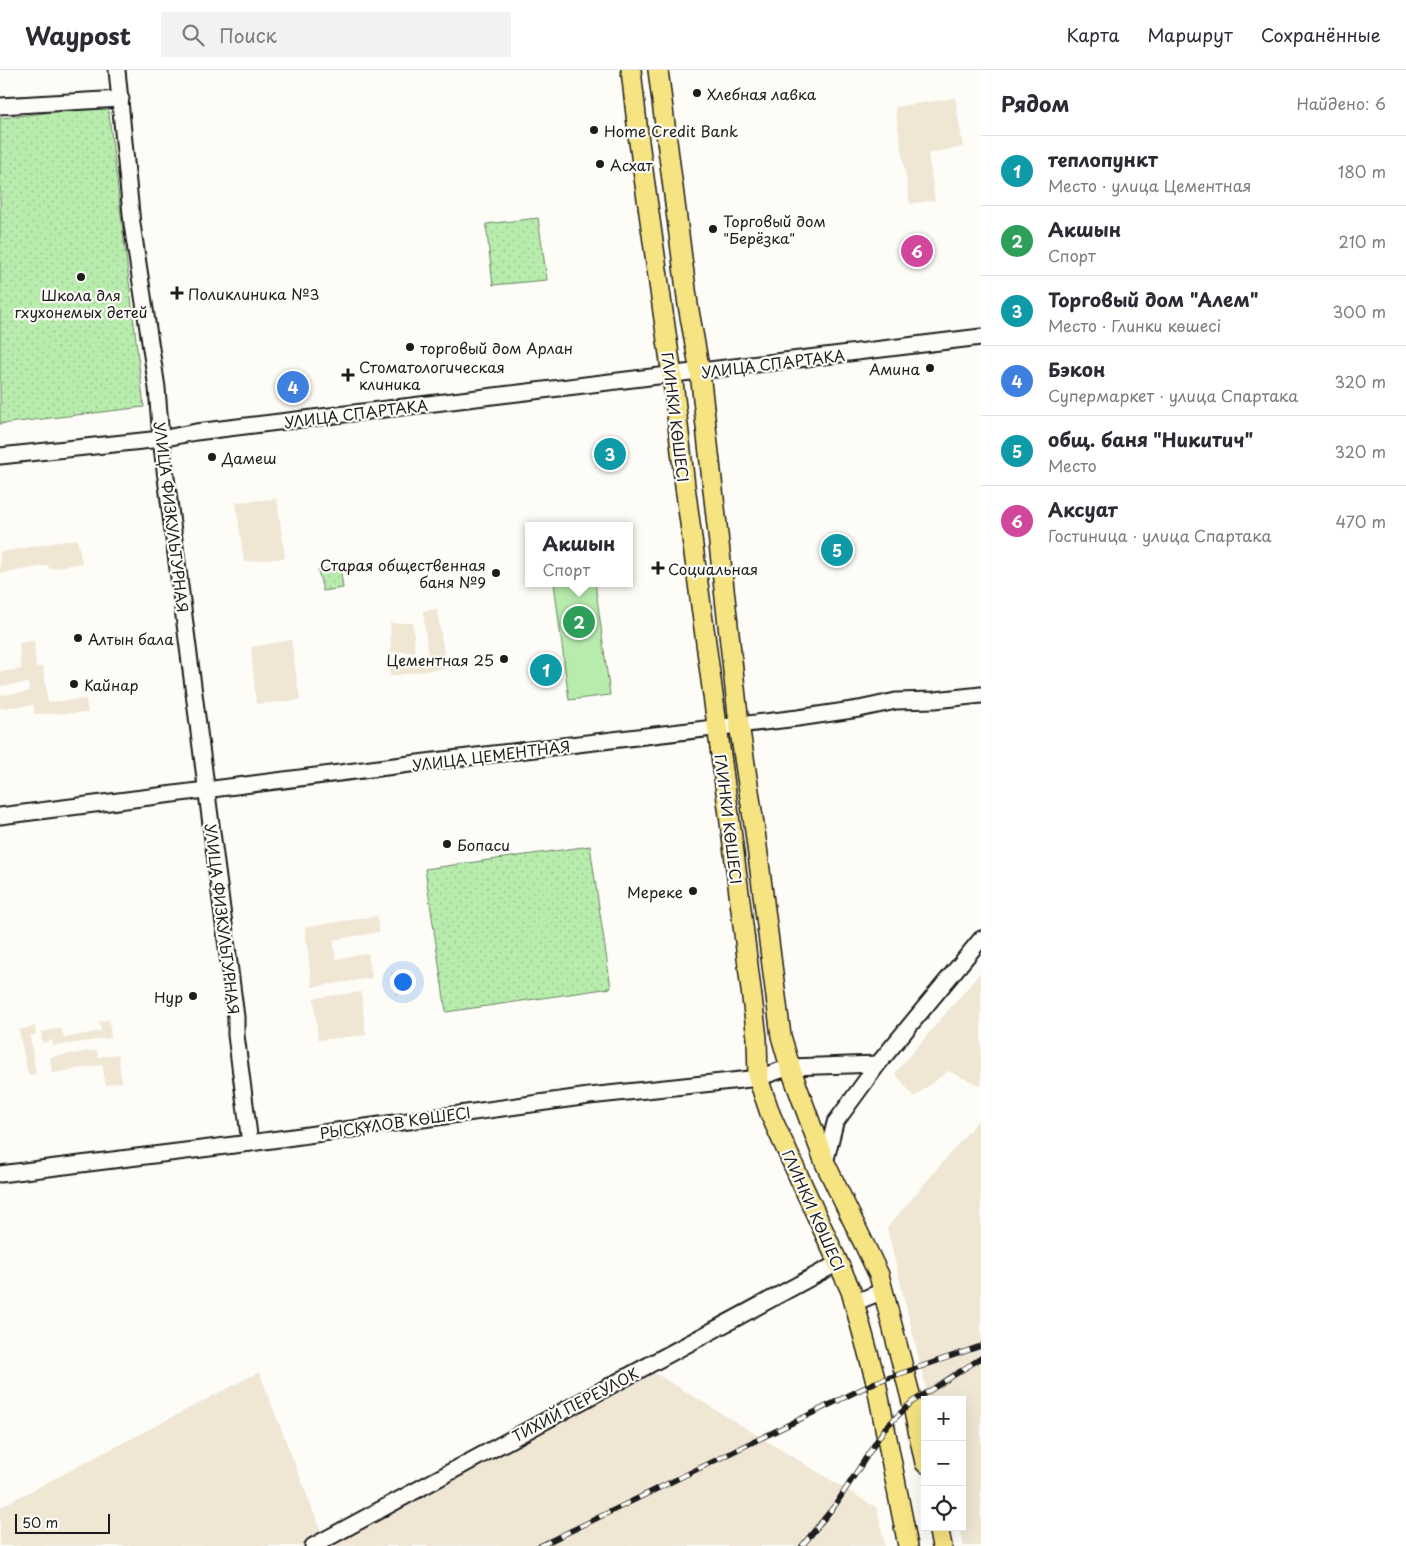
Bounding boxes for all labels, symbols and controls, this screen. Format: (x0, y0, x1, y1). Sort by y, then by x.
search box (161, 12, 511, 57)
text: Waypost (25, 17, 131, 53)
icon: search (179, 21, 207, 49)
text: Поиск (219, 21, 277, 49)
text: Карта (1067, 21, 1119, 48)
text: Маршрут (1147, 21, 1233, 48)
text: Сохранённые (1261, 21, 1381, 48)
place label: Хлебная лавка (707, 82, 817, 105)
marker: Хлебная лавка (691, 87, 703, 99)
text: Рядом (1001, 87, 1069, 119)
text: Найдено: 6 (1296, 91, 1386, 115)
place label: Home Credit Bank (604, 119, 738, 142)
marker: Home Credit Bank (588, 124, 600, 136)
text: теплопункт (1048, 145, 1158, 173)
place label: Асхат (610, 153, 654, 176)
marker: Асхат (594, 158, 606, 170)
text: 1 (1013, 159, 1021, 183)
text: 180 m (1338, 159, 1386, 183)
text: Место · улица Цементная (1048, 173, 1251, 197)
place label: Торговый дом "Берёзка" (723, 209, 826, 249)
text: Акшын (1048, 215, 1121, 243)
marker: Торговый дом "Берёзка" (707, 223, 719, 235)
text: 2 (1011, 229, 1023, 253)
text: 210 m (1338, 229, 1386, 253)
pin: 6 (901, 232, 933, 270)
text: Спорт (1048, 243, 1096, 267)
marker: Школа для гхухонемых детей (75, 271, 87, 283)
place label: Поликлиника №3 (188, 282, 320, 305)
place label: Школа для гхухонемых детей (14, 283, 148, 323)
text: Торговый дом "Алем" (1048, 285, 1258, 313)
marker: Поликлиника №3 (170, 286, 184, 300)
text: 3 (1012, 299, 1022, 323)
text: 300 m (1332, 299, 1386, 323)
text: Место · Глинки көшесі (1048, 313, 1221, 337)
place label: торговый дом Арлан (420, 336, 573, 359)
marker: торговый дом Арлан (404, 341, 416, 353)
street label: УЛИЦА СПАРТАКА (700, 343, 846, 383)
street label: ГЛИНКИ КӨШЕСІ (657, 351, 695, 483)
place label: Стоматологическая клиника (359, 355, 505, 395)
text: Бэкон (1048, 355, 1105, 383)
place label: Амина (869, 357, 921, 380)
marker: Амина (924, 362, 936, 374)
pin: 4 (277, 368, 309, 406)
marker: Стоматологическая клиника (341, 368, 355, 382)
text: 4 (1012, 369, 1022, 393)
text: 320 m (1335, 369, 1386, 393)
text: Супермаркет · улица Спартака (1048, 383, 1298, 407)
street label: УЛИЦА СПАРТАКА (283, 393, 429, 433)
street label: УЛИЦА ФИЗКУЛЬТУРНАЯ (149, 420, 195, 614)
text: общ. баня "Никитич" (1048, 425, 1253, 453)
pin: 3 (594, 435, 626, 473)
text: 5 (1012, 439, 1022, 463)
text: 320 m (1335, 439, 1386, 463)
place label: Дамеш (221, 446, 276, 469)
marker: Дамеш (206, 451, 218, 463)
text: Место (1048, 453, 1097, 477)
text: Аксуат (1048, 495, 1118, 523)
text: 6 (1011, 509, 1023, 533)
text: 470 m (1336, 509, 1386, 533)
popup (525, 522, 633, 587)
text: Гостиница · улица Спартака (1048, 523, 1272, 547)
text: Акшын (542, 529, 616, 557)
pin: 5 (821, 531, 853, 569)
place label: Старая общественная баня №9 (320, 553, 486, 593)
text: Спорт (542, 557, 590, 581)
place label: Социальная (668, 557, 758, 580)
marker: Социальная (652, 562, 664, 574)
marker: Старая общественная баня №9 (490, 567, 502, 579)
pin: 2 (563, 603, 595, 641)
place label: Алтын бала (88, 627, 174, 650)
marker: Алтын бала (72, 632, 84, 644)
place label: Цементная 25 (387, 648, 494, 671)
pin: 1 (530, 651, 562, 689)
marker: Цементная 25 (498, 653, 510, 665)
place label: Кайнар (84, 673, 138, 696)
marker: Кайнар (68, 678, 80, 690)
street label: УЛИЦА ЦЕМЕНТНАЯ (411, 734, 571, 776)
street label: ГЛИНКИ КӨШЕСІ (710, 753, 748, 885)
street label: УЛИЦА ФИЗКУЛЬТУРНАЯ (200, 822, 246, 1016)
place label: Бопаси (457, 833, 510, 856)
marker: Бопаси (441, 838, 453, 850)
place label: Мереке (627, 880, 683, 903)
marker: Мереке (687, 885, 699, 897)
your location (390, 969, 416, 995)
place label: Нур (154, 985, 183, 1008)
marker: Нур (187, 990, 199, 1002)
street label: РЫСҚҰЛОВ КӨШЕСІ (318, 1100, 472, 1144)
street label: ГЛИНКИ КӨШЕСІ (777, 1146, 851, 1274)
street label: ТИХИЙ ПЕРЕУЛОК (508, 1361, 642, 1447)
map controls (921, 1396, 966, 1531)
button: + (921, 1396, 966, 1441)
button: − (921, 1441, 966, 1486)
button: locate (921, 1486, 966, 1531)
scale bar (15, 1511, 110, 1534)
text: 50 m (22, 1512, 58, 1533)

